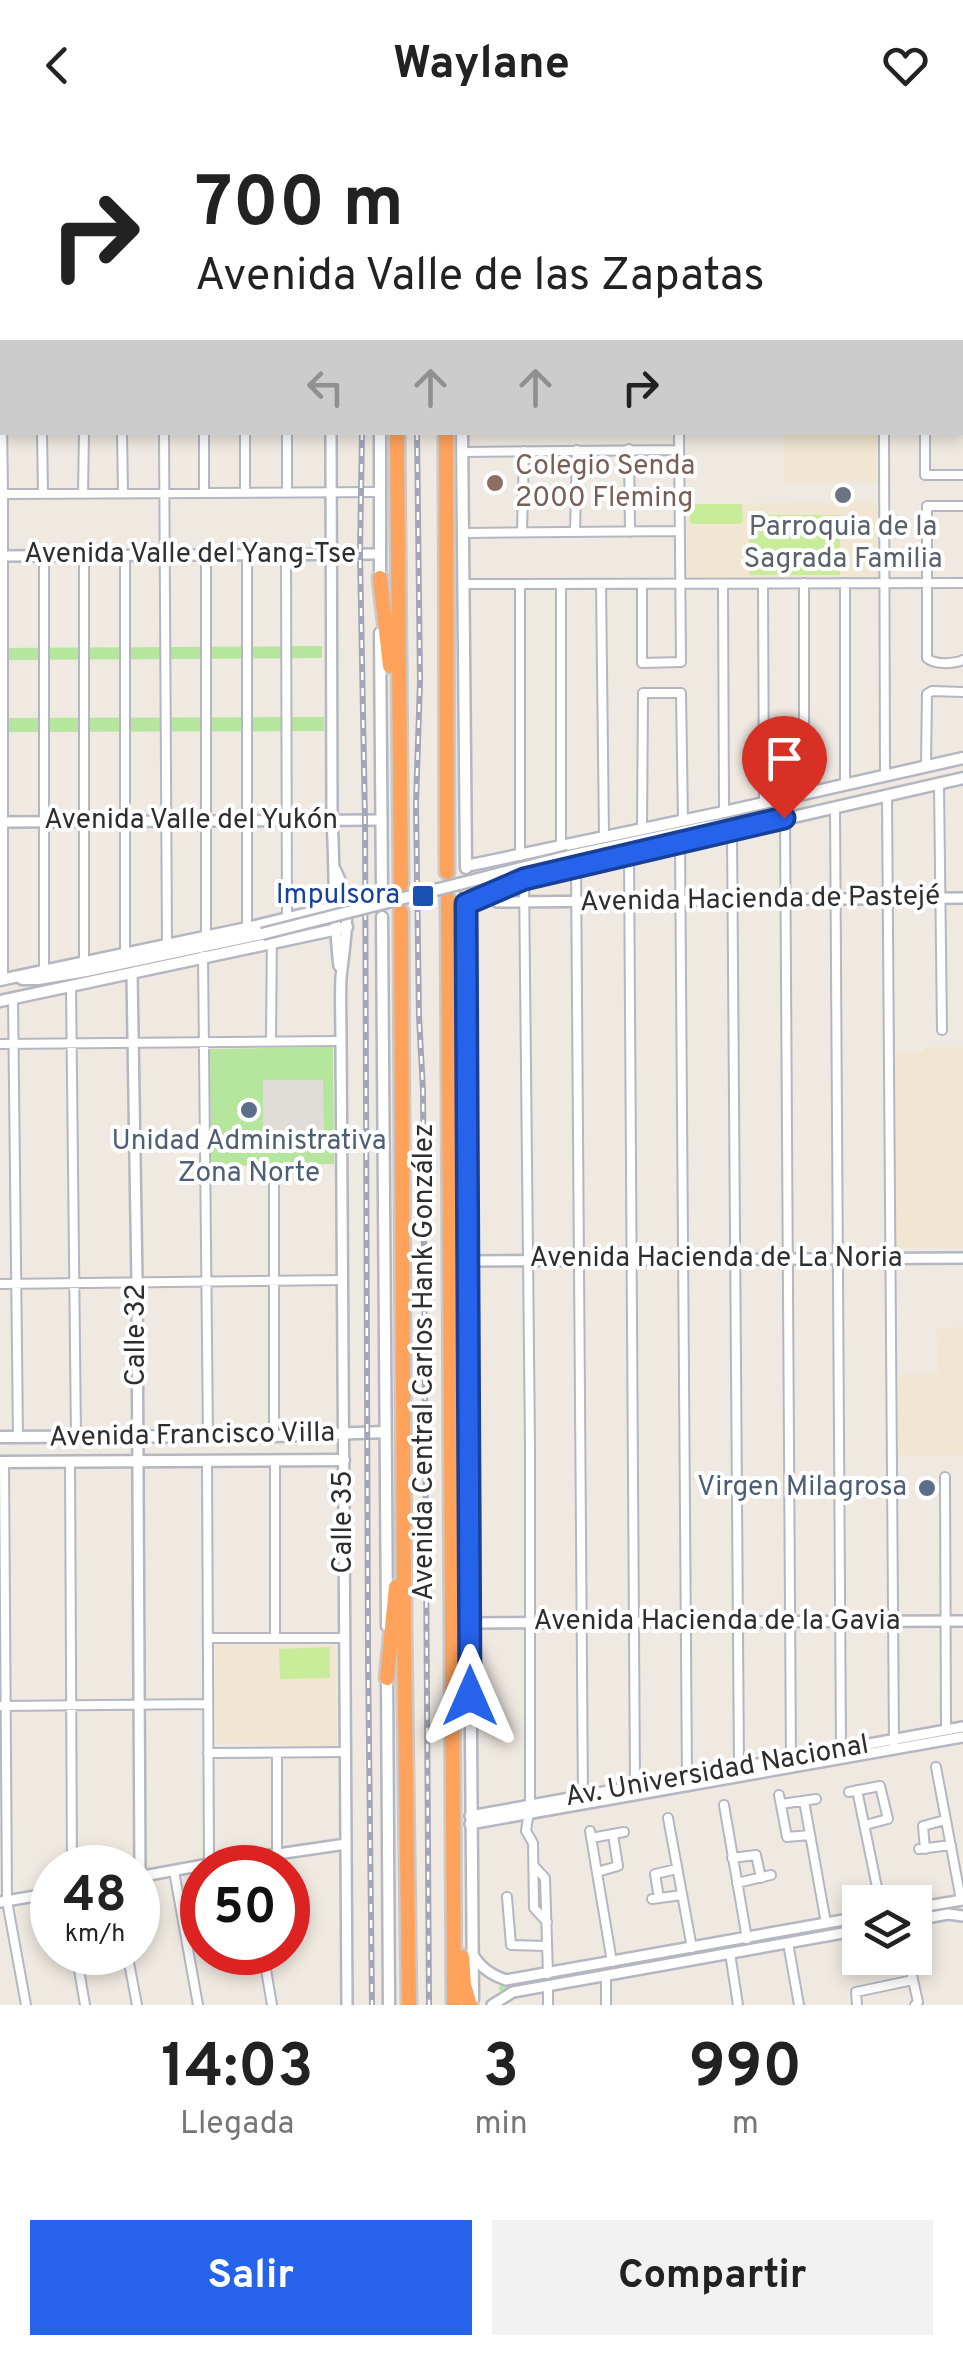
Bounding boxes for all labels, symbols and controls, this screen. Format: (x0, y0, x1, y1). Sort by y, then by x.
text: Waylane (393, 37, 570, 94)
icon: back (30, 38, 85, 93)
icon: heart (878, 38, 933, 93)
text: 700 m (195, 162, 404, 251)
icon: right (30, 170, 160, 300)
text: Avenida Valle de las Zapatas (195, 249, 765, 306)
icon: left (298, 360, 353, 415)
icon: ahead (403, 360, 458, 415)
icon: ahead (508, 360, 563, 415)
icon: right (613, 360, 668, 415)
place label: Colegio Senda 2000 Fleming (515, 449, 695, 517)
marker: Colegio Senda 2000 Fleming (484, 472, 506, 494)
marker: Parroquia de la Sagrada Familia (832, 484, 854, 506)
place label: Parroquia de la Sagrada Familia (744, 510, 943, 578)
street label: Avenida Valle del Yang-Tse (24, 537, 356, 573)
pin (742, 716, 827, 819)
icon: arrive (757, 731, 812, 786)
street label: Avenida Valle del Yukón (44, 803, 338, 839)
place label: Impulsora (276, 878, 400, 914)
street label: Avenida Hacienda de Pastejé (580, 879, 940, 921)
marker: Impulsora (410, 883, 436, 909)
marker: Unidad Administrativa Zona Norte (238, 1099, 260, 1121)
street label: Avenida Central Carlos Hank González (407, 1123, 443, 1601)
place label: Unidad Administrativa Zona Norte (111, 1124, 387, 1192)
street label: Avenida Hacienda de La Noria (530, 1241, 902, 1277)
street label: Calle 32 (119, 1284, 155, 1386)
street label: Avenida Francisco Villa (49, 1416, 335, 1456)
street label: Calle 35 (326, 1470, 362, 1574)
place label: Virgen Milagrosa (697, 1470, 907, 1506)
marker: Virgen Milagrosa (916, 1477, 938, 1499)
street label: Avenida Hacienda de la Gavia (534, 1604, 900, 1640)
position arrow (418, 1644, 522, 1748)
street label: Av. Universidad Nacional (562, 1728, 872, 1816)
speed limit sign: 50 (180, 1845, 310, 1975)
text: 48 (63, 1866, 127, 1929)
map controls (842, 1885, 932, 1975)
button: layers (842, 1885, 932, 1975)
text: km/h (65, 1919, 125, 1951)
text: 14:03 (161, 2032, 314, 2108)
text: 3 (483, 2032, 519, 2108)
text: 990 (689, 2032, 802, 2108)
text: Llegada (180, 2105, 294, 2145)
text: min (474, 2105, 528, 2145)
text: m (732, 2105, 759, 2145)
button: Salir (30, 2220, 472, 2335)
button: Compartir (492, 2220, 933, 2335)

